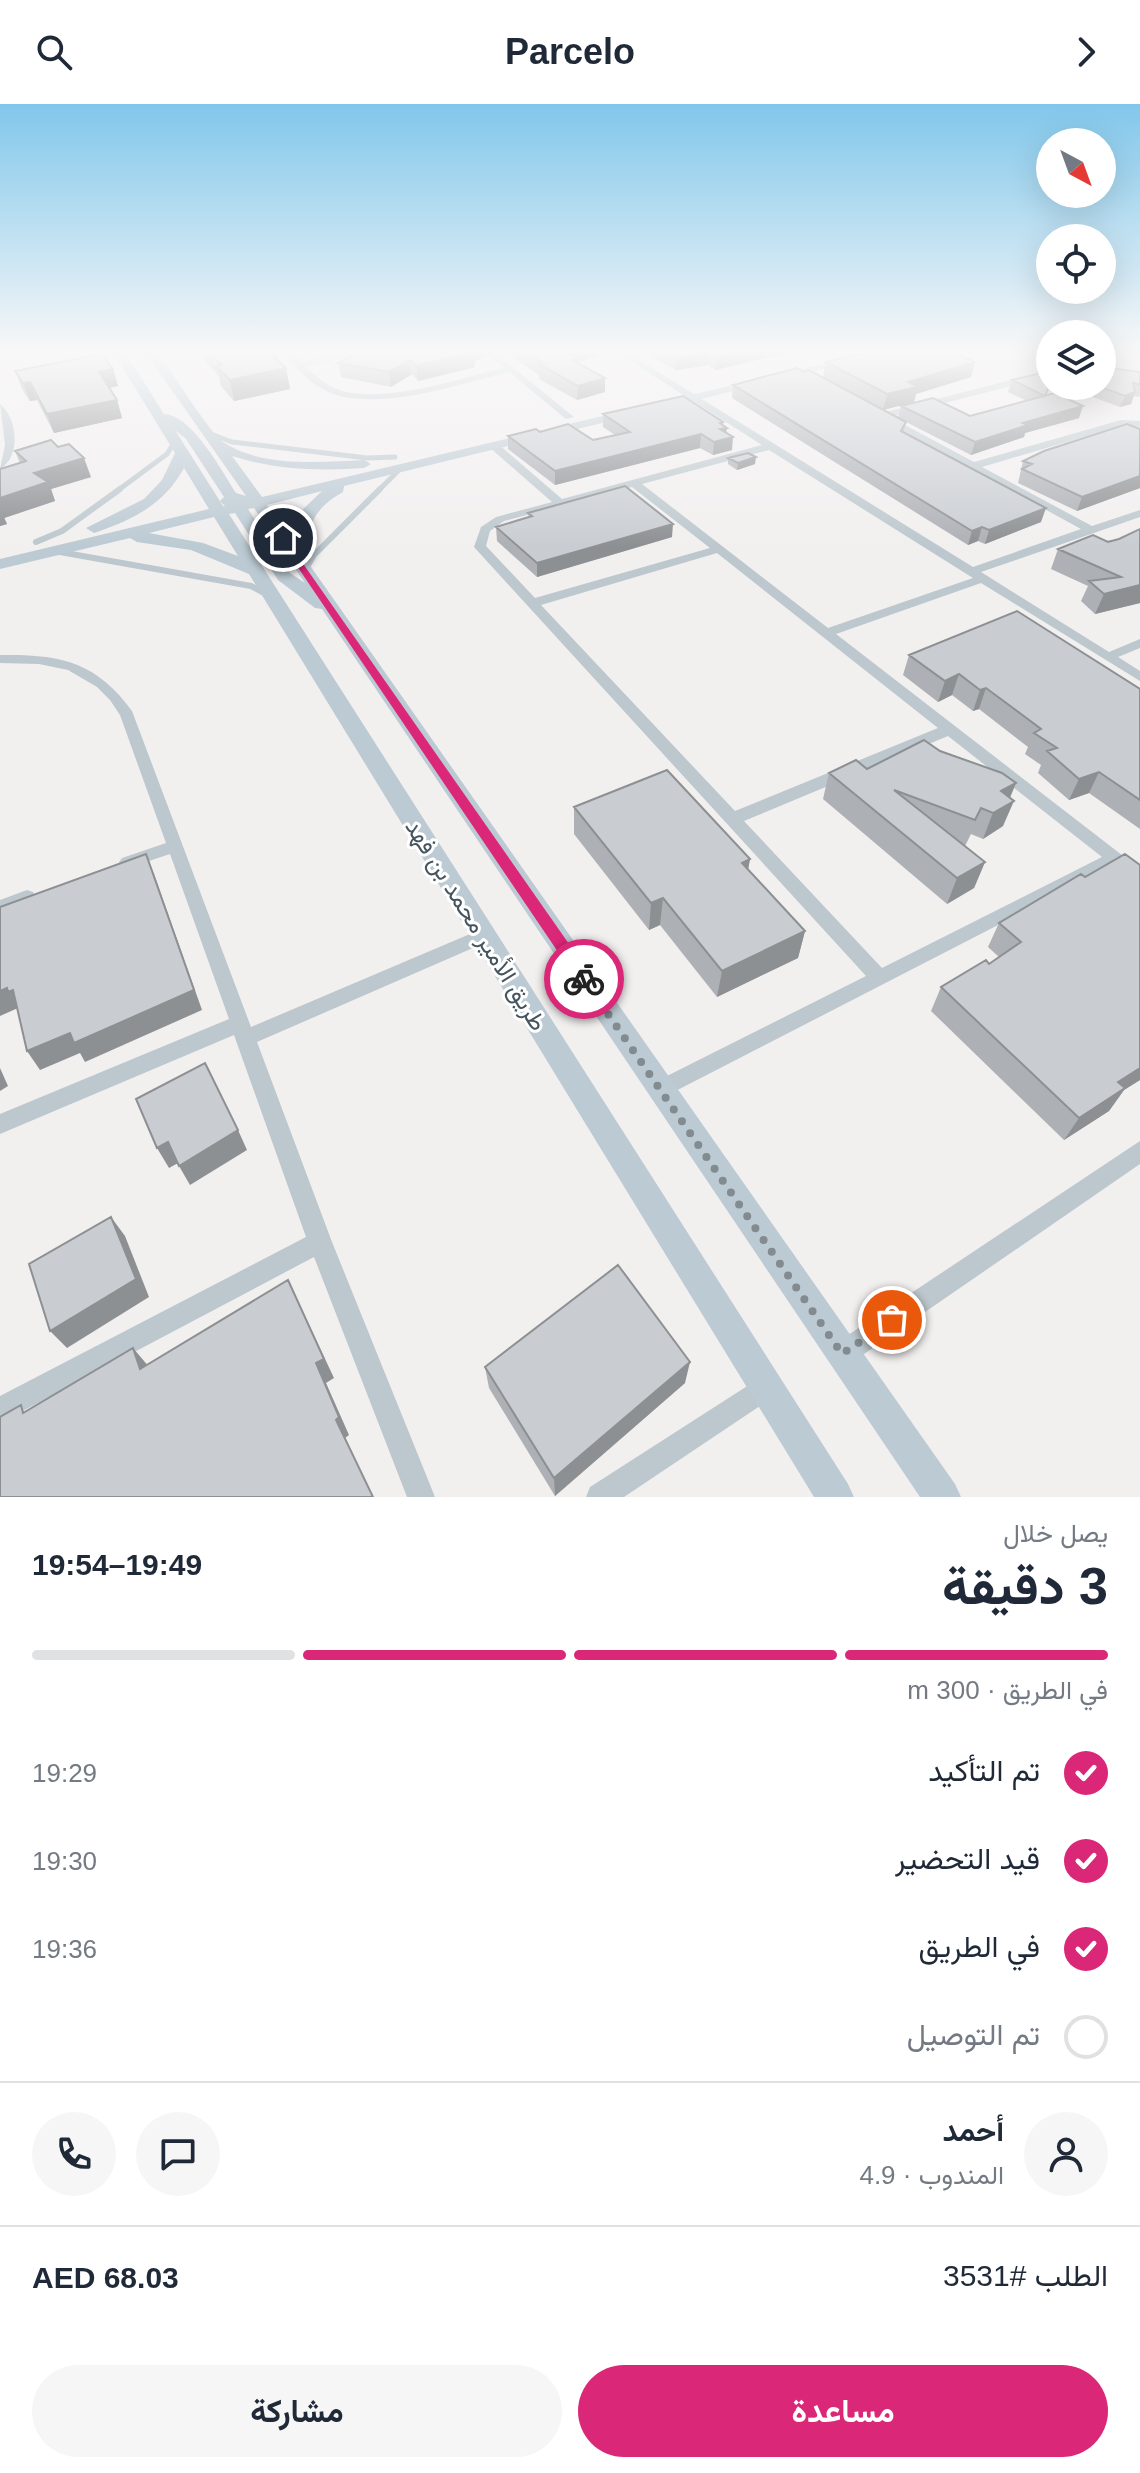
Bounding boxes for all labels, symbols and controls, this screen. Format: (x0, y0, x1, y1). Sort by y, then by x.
icon: search (32, 30, 76, 74)
icon: forward (1064, 30, 1108, 74)
text: Parcelo (505, 31, 635, 72)
north arrow (1036, 128, 1116, 208)
map controls (1036, 128, 1116, 400)
button: locate (1036, 224, 1116, 304)
button: layers (1036, 320, 1116, 400)
pin (249, 504, 317, 572)
icon: home (261, 516, 305, 560)
street label: طريق الأمير محمد بن فهد (399, 814, 553, 1036)
courier (544, 939, 624, 1019)
icon: bike (562, 957, 606, 1001)
pin (858, 1286, 926, 1354)
icon: bag (870, 1298, 914, 1342)
text: يصل خلال (1003, 1518, 1108, 1548)
text: 19:49–19:54 (32, 1548, 202, 1581)
text: 3 دقيقة (942, 1557, 1108, 1615)
text: في الطريق · 300 m (907, 1675, 1108, 1705)
icon: check (1064, 1751, 1108, 1795)
text: تم التأكيد (928, 1754, 1040, 1787)
text: 19:29 (32, 1758, 97, 1788)
icon: check (1064, 1839, 1108, 1883)
text: قيد التحضير (895, 1842, 1040, 1875)
text: 19:30 (32, 1846, 97, 1876)
icon: check (1064, 1927, 1108, 1971)
text: في الطريق (919, 1930, 1040, 1963)
text: 19:36 (32, 1934, 97, 1964)
text: تم التوصيل (907, 2018, 1040, 2051)
button: phone (32, 2112, 116, 2196)
button: chat (136, 2112, 220, 2196)
button: person (1024, 2112, 1108, 2196)
text: أحمد (942, 2114, 1004, 2147)
text: المندوب · 4.9 (859, 2160, 1004, 2190)
text: الطلب #3531 (943, 2259, 1108, 2292)
text: AED 68.03 (32, 2261, 179, 2294)
button: مشاركة (32, 2365, 562, 2457)
button: مساعدة (578, 2365, 1108, 2457)

